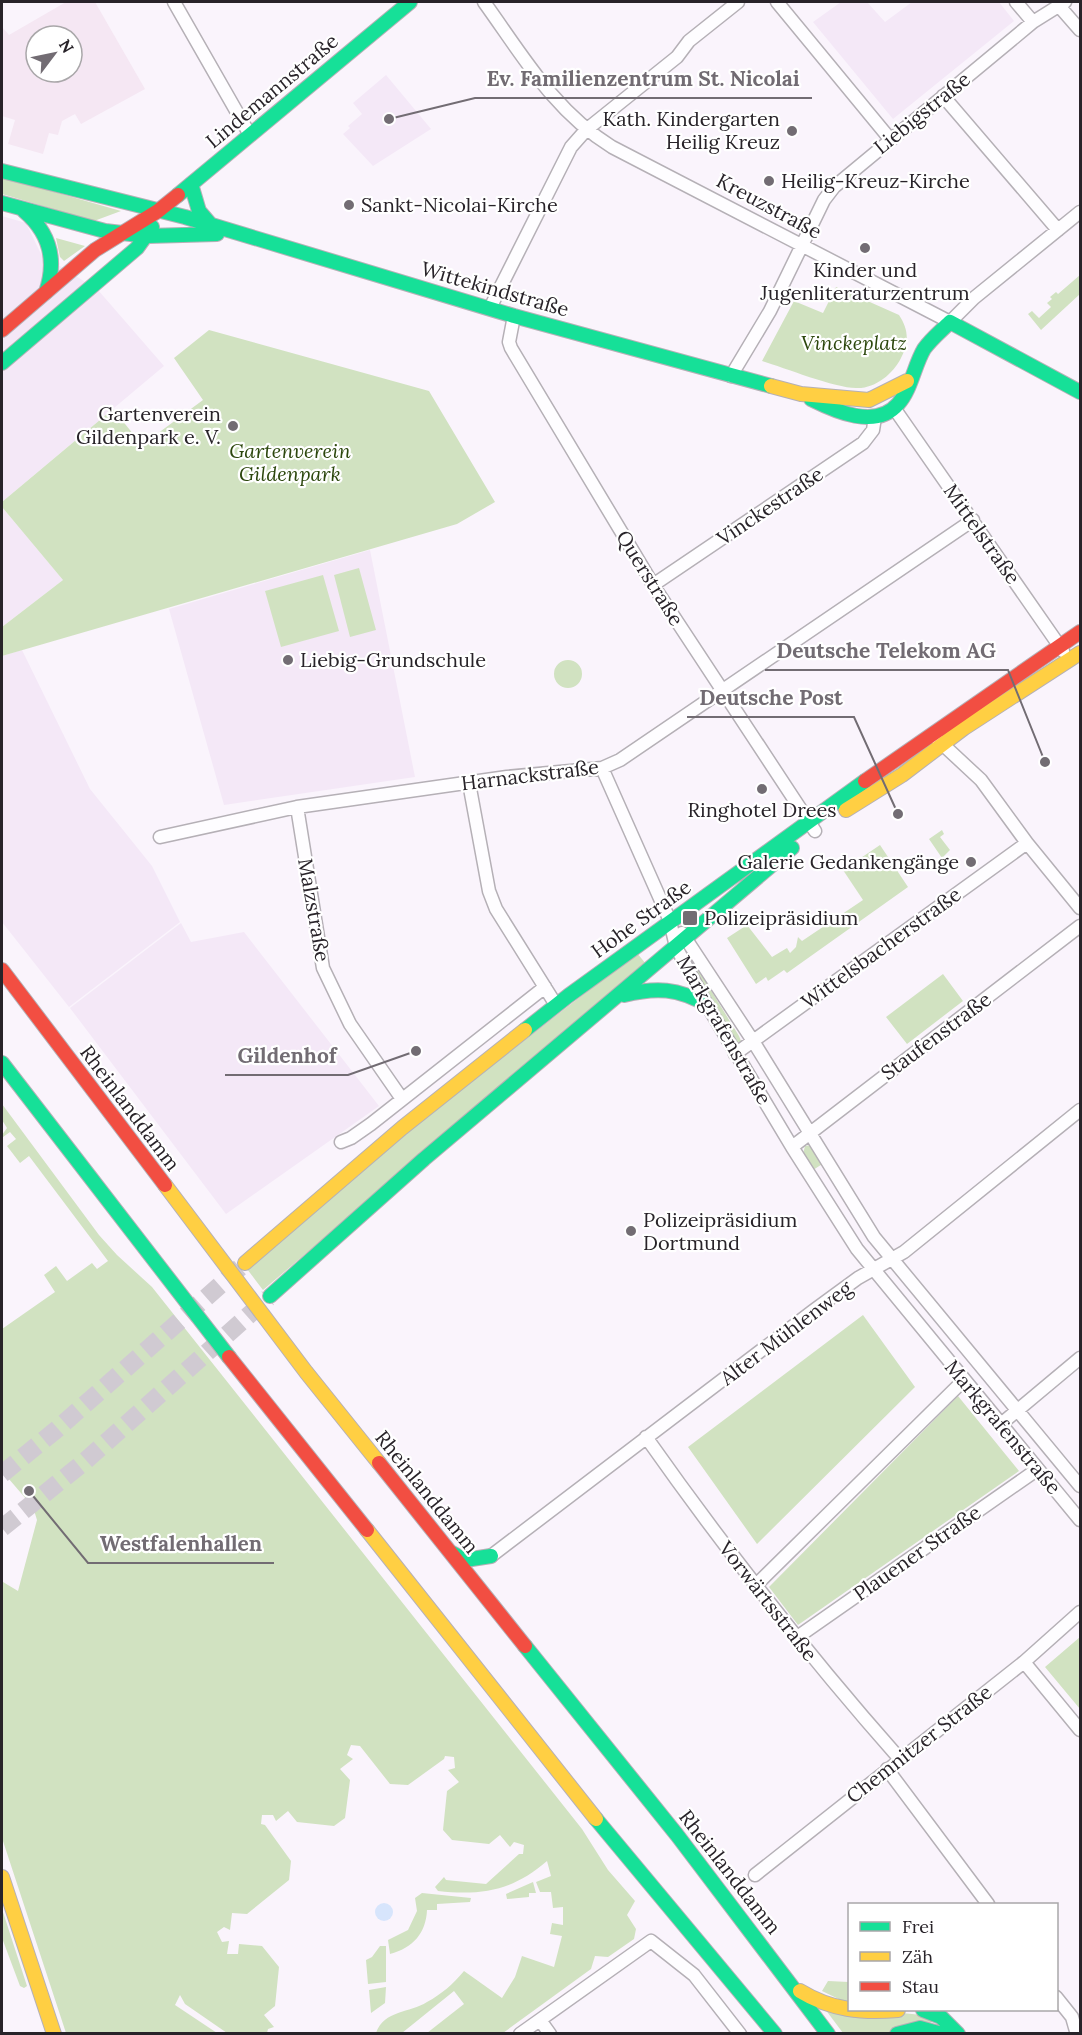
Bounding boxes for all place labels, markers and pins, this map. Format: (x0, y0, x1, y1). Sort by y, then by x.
callout: Ev. Familienzentrum St. Nicolai (475, 59, 812, 98)
place label: Kath. Kindergarten Heilig Kreuz (603, 106, 780, 154)
marker: Kath. Kindergarten Heilig Kreuz (785, 124, 799, 138)
place label: Heilig-Kreuz-Kirche (781, 168, 970, 193)
marker: Heilig-Kreuz-Kirche (762, 174, 776, 188)
place label: Sankt-Nicolai-Kirche (361, 192, 558, 217)
marker: Sankt-Nicolai-Kirche (342, 198, 356, 212)
marker: Kinder und Jugenliteraturzentrum (858, 241, 872, 255)
place label: Kinder und Jugenliteraturzentrum (759, 257, 970, 305)
place label: Gartenverein Gildenpark e. V. (76, 401, 221, 449)
marker: Gartenverein Gildenpark e. V. (226, 419, 240, 433)
callout: Deutsche Telekom AG (765, 631, 1008, 670)
place label: Liebig-Grundschule (300, 647, 486, 672)
marker: Liebig-Grundschule (281, 653, 295, 667)
callout: Deutsche Post (687, 678, 854, 717)
marker: Ringhotel Drees (755, 782, 769, 796)
place label: Ringhotel Drees (687, 797, 837, 822)
place label: Galerie Gedankengänge (738, 849, 959, 874)
marker: Galerie Gedankengänge (964, 855, 978, 869)
place label: Polizeipräsidium (704, 905, 858, 930)
marker: Polizeipräsidium (681, 909, 699, 927)
callout: Gildenhof (225, 1036, 348, 1075)
place label: Polizeipräsidium Dortmund (643, 1207, 797, 1255)
marker: Polizeipräsidium Dortmund (624, 1224, 638, 1238)
callout: Westfalenhallen (88, 1524, 274, 1563)

